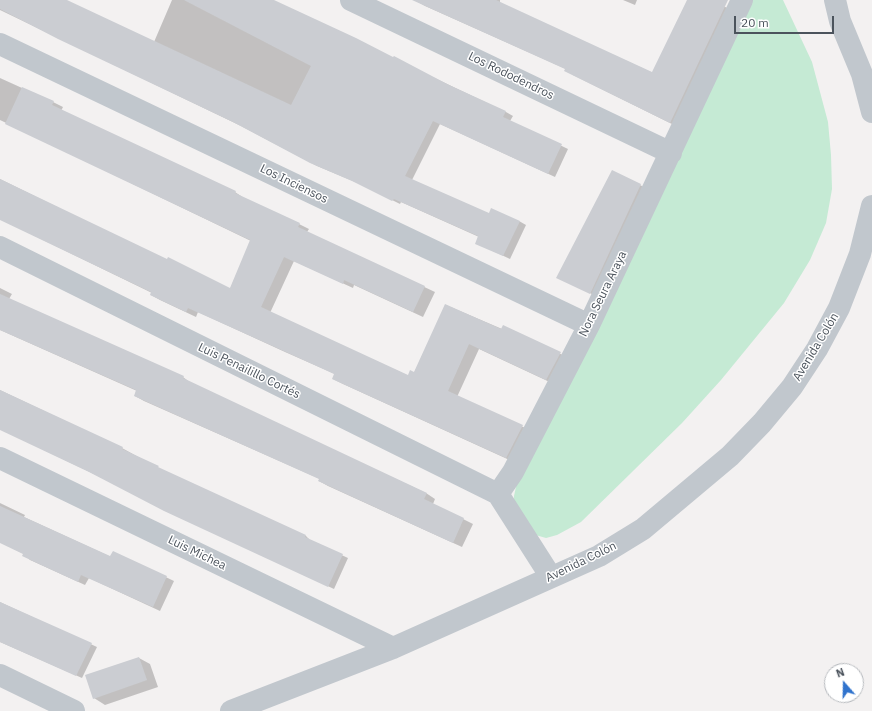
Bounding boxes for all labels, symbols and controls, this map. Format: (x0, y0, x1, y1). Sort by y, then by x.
scale bar (736, 8, 836, 34)
text: 20 m (741, 15, 769, 30)
street label: Los Rododendros (466, 49, 556, 103)
street label: Los Inciensos (258, 161, 330, 207)
street label: Nora Seura Araya (576, 249, 630, 339)
street label: Avenida Colón (790, 310, 842, 384)
street label: Luis Penailillo Cortés (196, 340, 302, 402)
street label: Luis Michea (166, 533, 228, 573)
street label: Avenida Colón (543, 539, 619, 585)
north arrow (824, 663, 864, 703)
text: N (834, 665, 846, 681)

